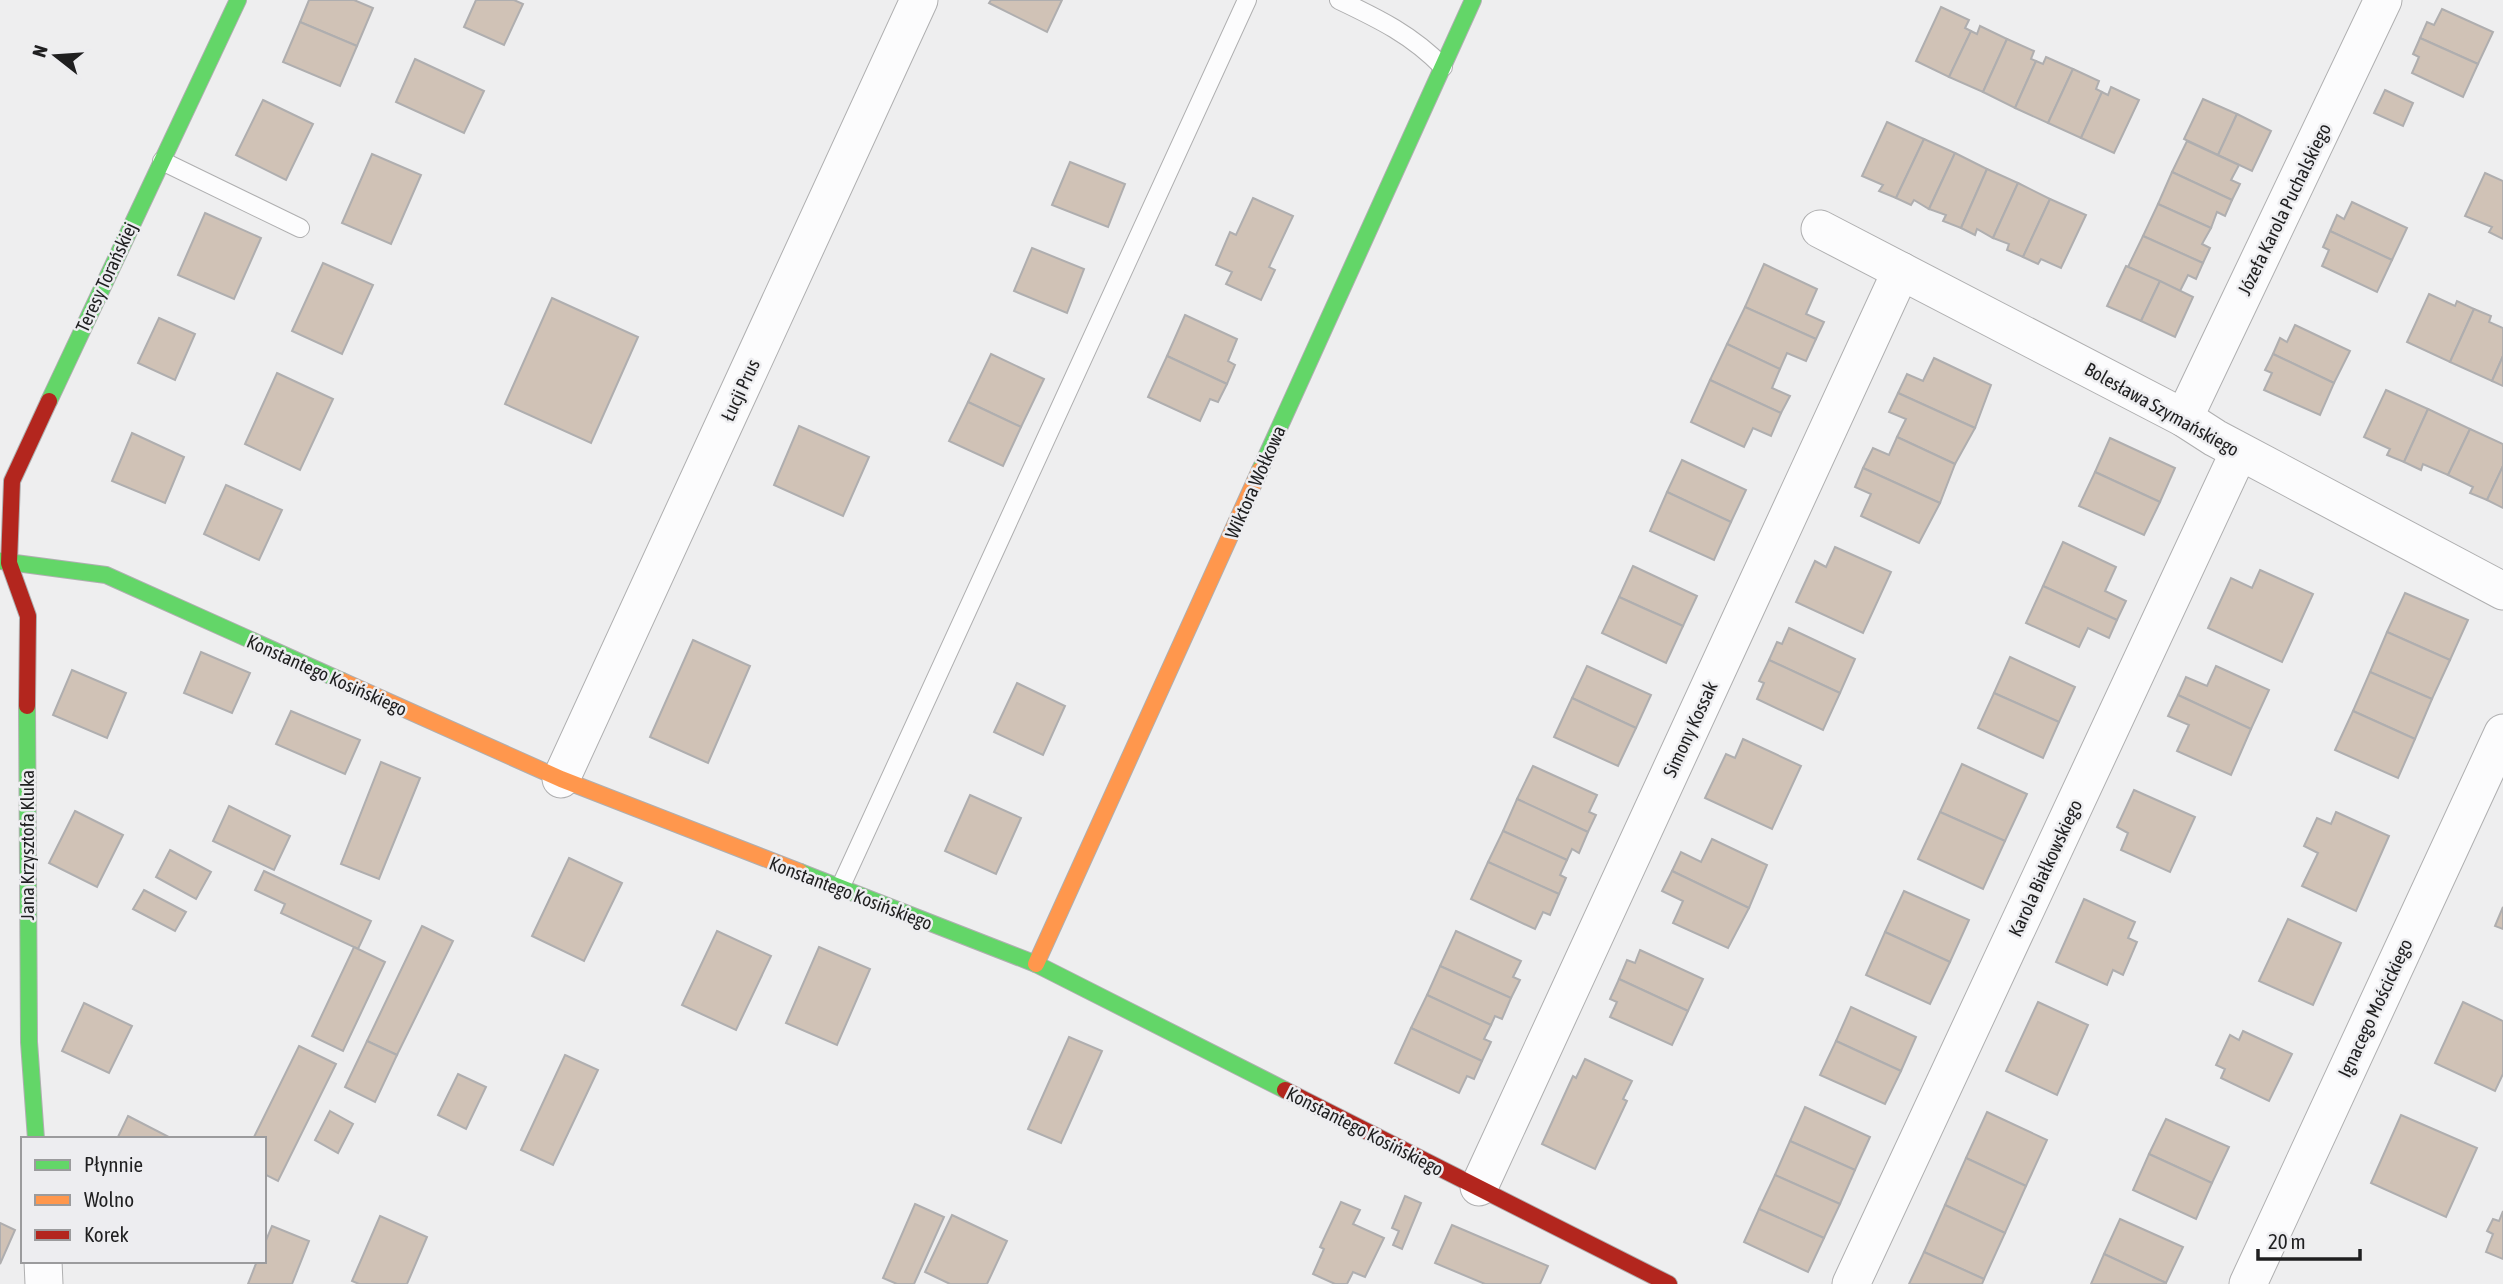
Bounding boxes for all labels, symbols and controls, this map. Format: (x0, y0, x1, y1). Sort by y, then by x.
north arrow (21, 21, 91, 91)
text: N (28, 42, 52, 60)
street label: Józefa Karola Puchalskiego (2233, 119, 2335, 298)
street label: Teresy Torańskiej (71, 219, 141, 335)
street label: Łucji Prus (716, 355, 764, 424)
street label: Bolesława Szymańskiego (2081, 357, 2243, 461)
street label: Wiktora Wołkowa (1220, 422, 1290, 542)
street label: Konstantego Kosińskiego (244, 630, 411, 720)
street label: Simony Kossak (1658, 677, 1722, 780)
street label: Jana Krzysztofa Kluka (16, 770, 38, 920)
street label: Karola Białkowskiego (2004, 796, 2086, 940)
street label: Konstantego Kosińskiego (766, 852, 936, 934)
street label: Ignacego Mościckiego (2333, 935, 2417, 1081)
street label: Konstantego Kosińskiego (1283, 1082, 1447, 1180)
legend (21, 1137, 266, 1263)
text: Płynnie (84, 1152, 143, 1176)
text: Wolno (84, 1187, 134, 1211)
scale bar (2258, 1218, 2360, 1262)
text: Korek (84, 1222, 129, 1246)
text: 20 m (2268, 1229, 2306, 1253)

